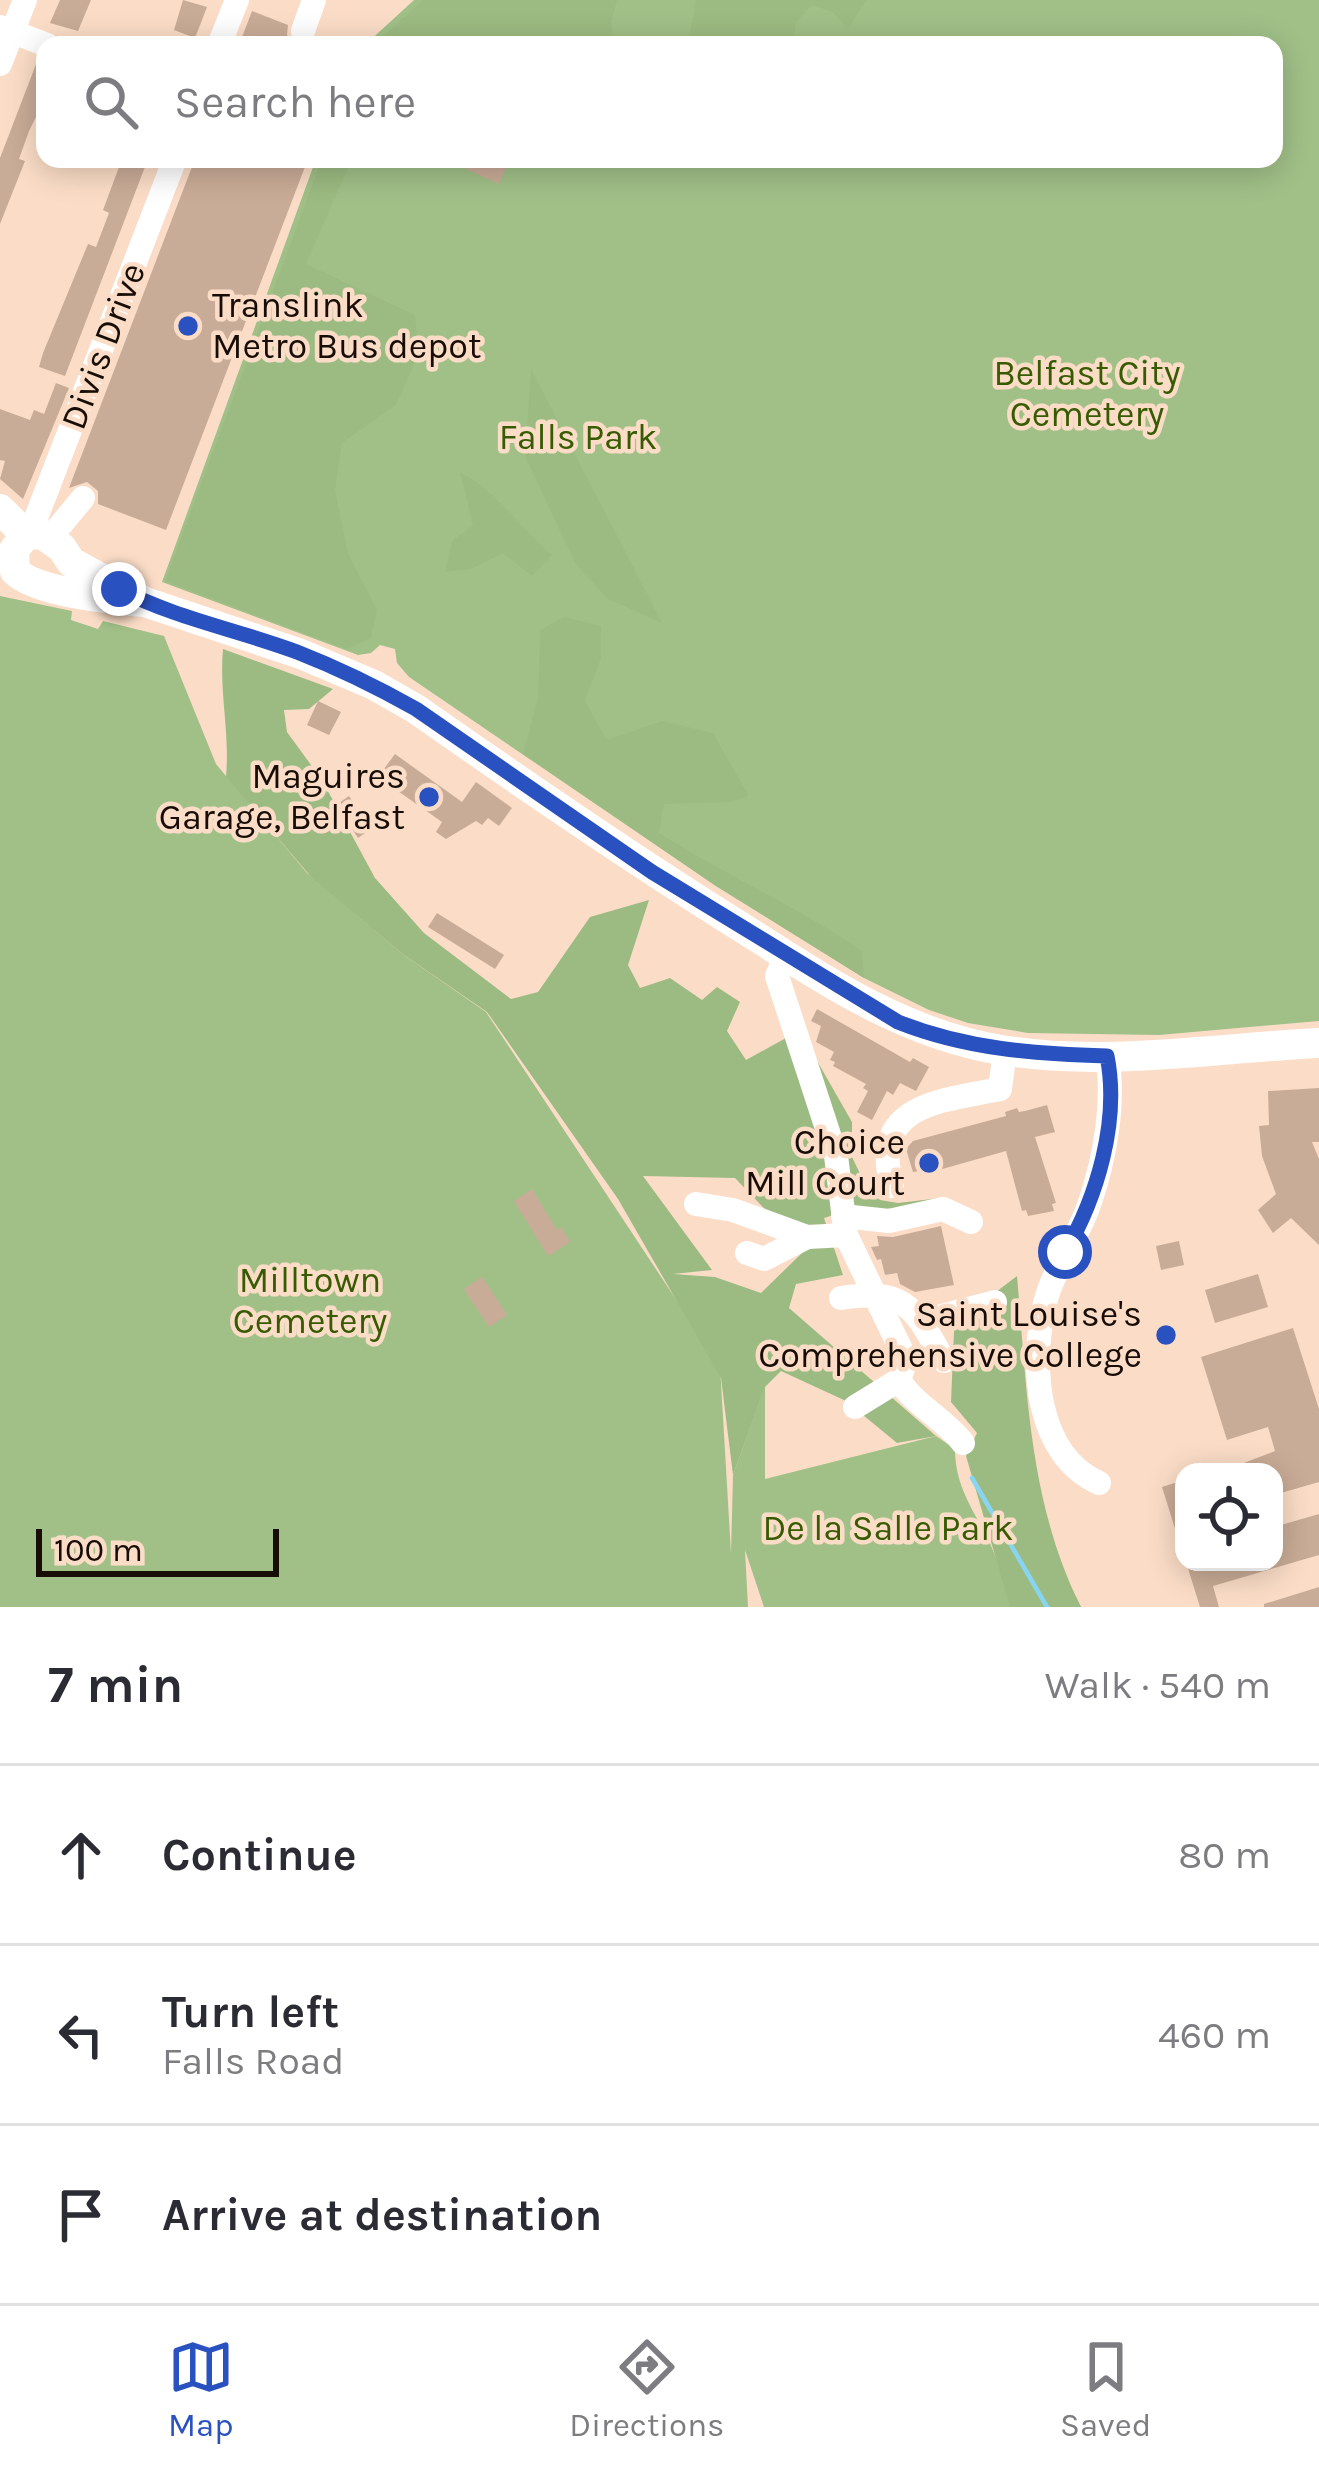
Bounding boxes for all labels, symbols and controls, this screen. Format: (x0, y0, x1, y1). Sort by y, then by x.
search box (36, 36, 1283, 168)
icon: search (78, 69, 144, 135)
text: Search here (174, 76, 416, 128)
street label: Divis Drive (52, 257, 154, 435)
place label: Translink Metro Bus depot (212, 284, 481, 367)
marker: Translink Metro Bus depot (175, 313, 201, 339)
park label: Belfast City Cemetery (993, 352, 1181, 435)
park label: Falls Park (499, 416, 657, 458)
route end (92, 562, 146, 616)
place label: Maguires Garage, Belfast (159, 755, 405, 838)
marker: Maguires Garage, Belfast (416, 784, 442, 810)
place label: Choice Mill Court (745, 1121, 905, 1204)
marker: Choice Mill Court (916, 1150, 942, 1176)
route start (1038, 1225, 1092, 1279)
park label: Milltown Cemetery (233, 1259, 387, 1342)
place label: Saint Louise's Comprehensive College (758, 1293, 1142, 1376)
marker: Saint Louise's Comprehensive College (1153, 1322, 1179, 1348)
map controls (1175, 1463, 1283, 1571)
button: locate (1175, 1463, 1283, 1571)
park label: De la Salle Park (762, 1507, 1014, 1549)
scale bar (36, 1523, 279, 1576)
text: 100 m (54, 1531, 143, 1569)
text: 7 min (48, 1655, 183, 1715)
text: Walk · 540 m (1045, 1662, 1271, 1708)
icon: ahead (48, 1822, 114, 1888)
text: Continue (162, 1829, 357, 1881)
text: 80 m (1178, 1832, 1271, 1878)
text: Turn left (162, 1986, 339, 2038)
icon: left (48, 2002, 114, 2068)
text: 460 m (1158, 2012, 1271, 2058)
text: Falls Road (162, 2038, 344, 2084)
icon: arrive (48, 2182, 114, 2248)
text: Arrive at destination (162, 2189, 602, 2241)
tab: Map (168, 2334, 234, 2444)
tab: Directions (569, 2334, 724, 2444)
tab: Saved (1060, 2334, 1151, 2444)

